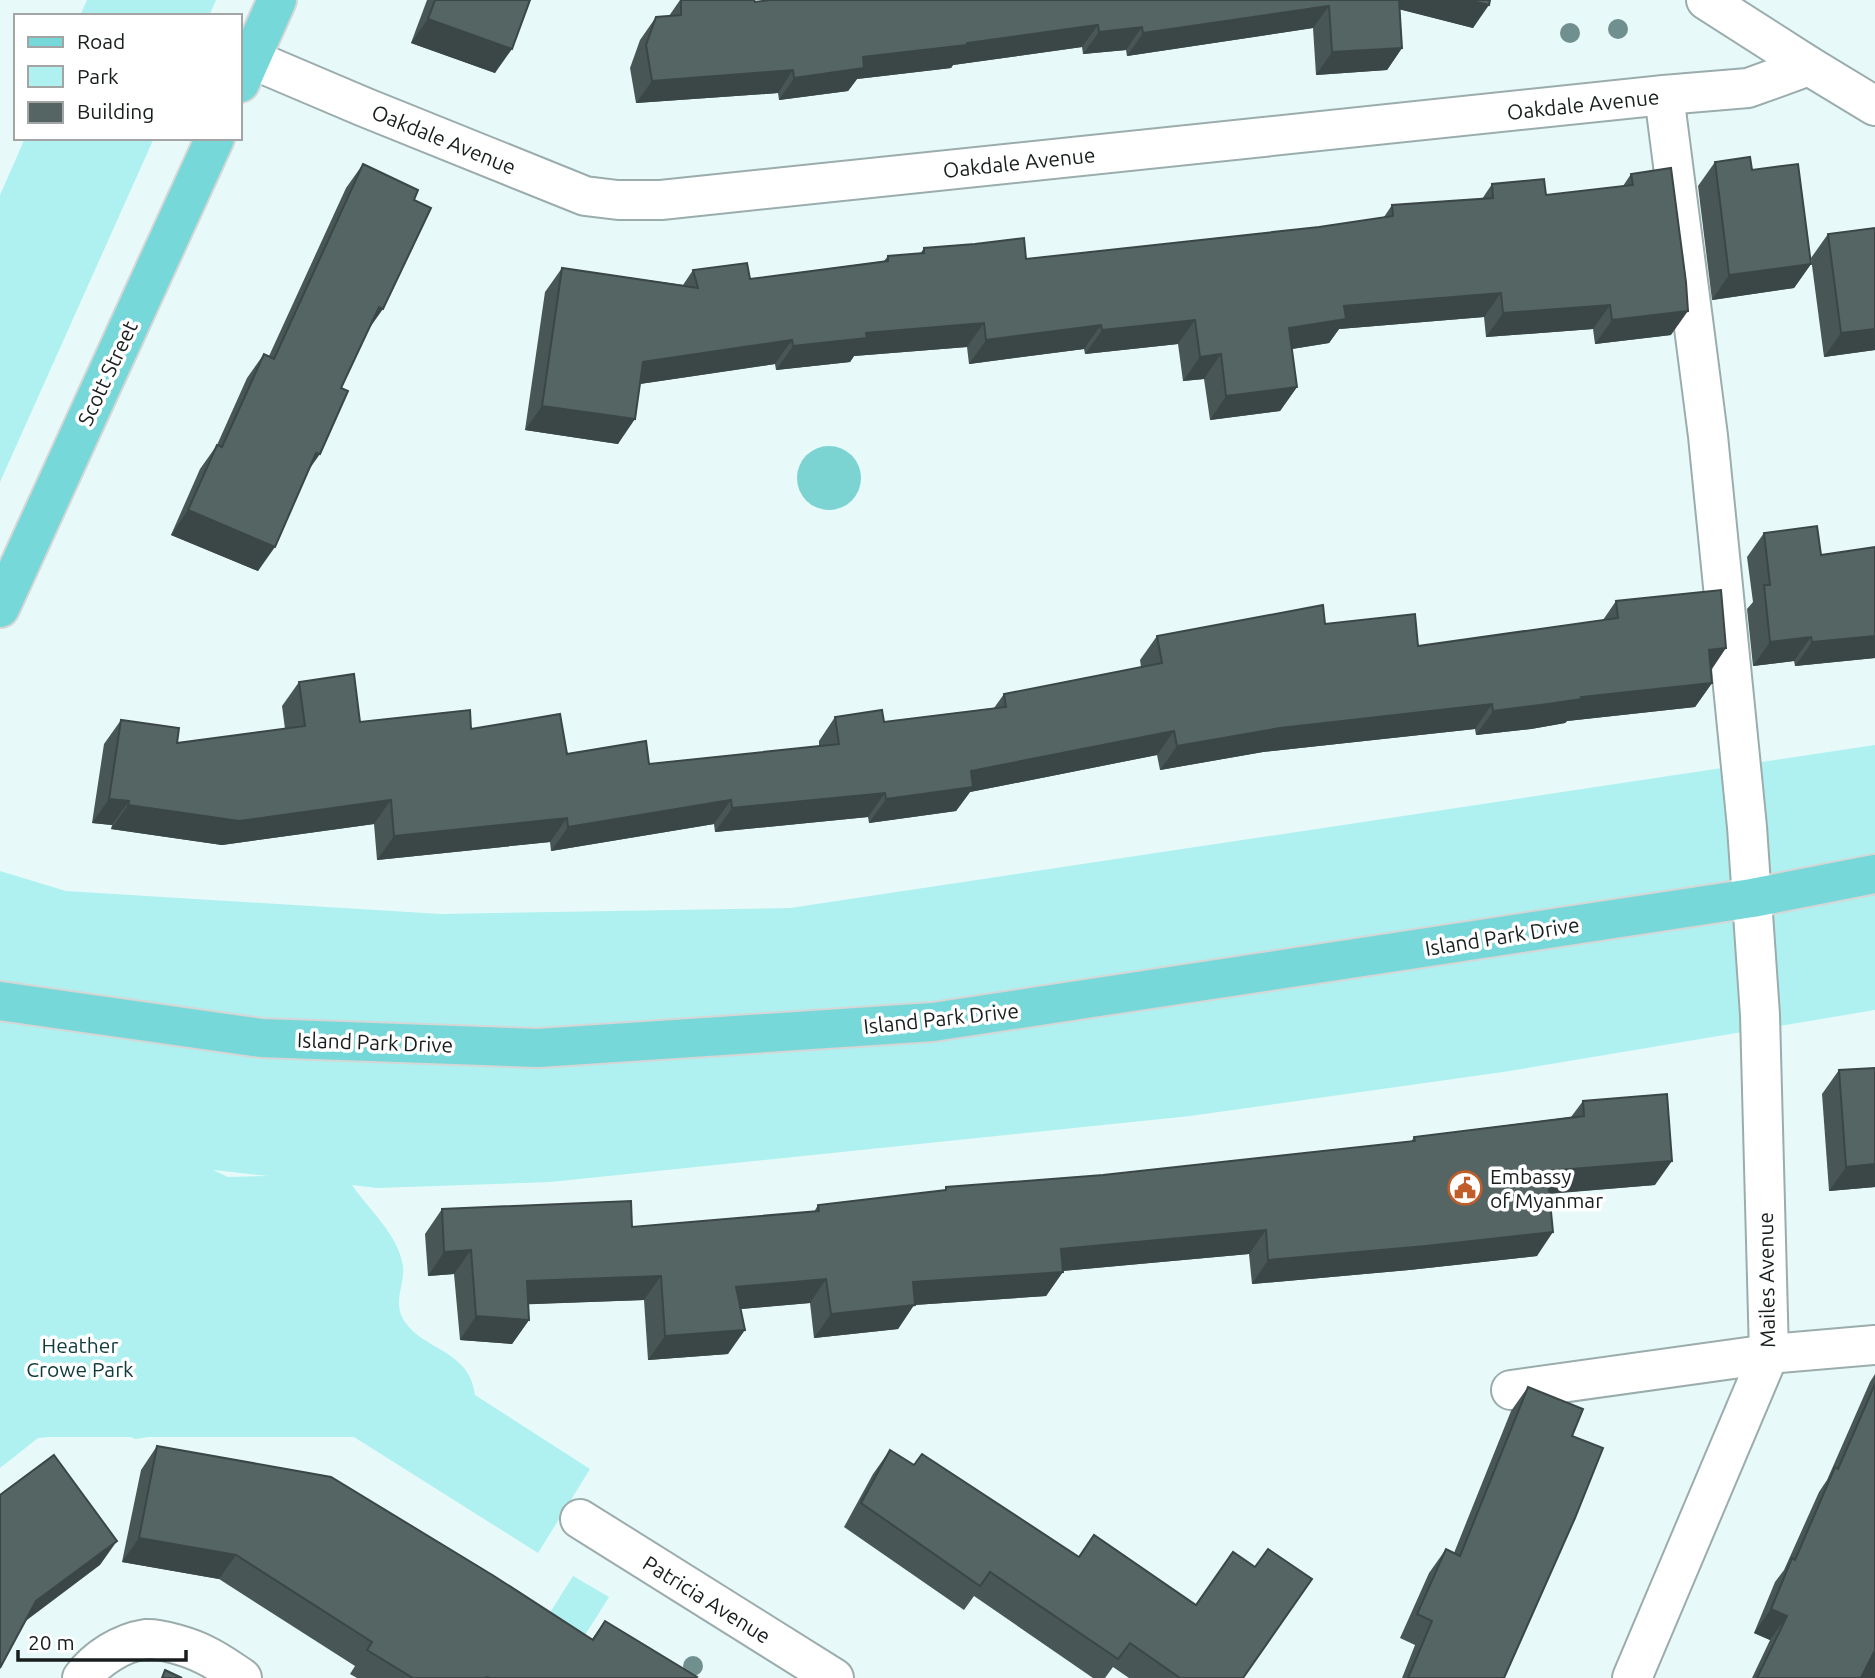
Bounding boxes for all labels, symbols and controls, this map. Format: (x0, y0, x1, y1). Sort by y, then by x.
legend (14, 14, 242, 140)
text: Road (77, 29, 125, 53)
text: Park (77, 64, 119, 88)
street label: Oakdale Avenue (1506, 84, 1660, 124)
text: Building (77, 99, 154, 123)
street label: Oakdale Avenue (369, 99, 519, 179)
street label: Oakdale Avenue (942, 142, 1096, 182)
street label: Scott Street (72, 317, 142, 429)
street label: Island Park Drive (1423, 912, 1581, 960)
street label: Island Park Drive (862, 998, 1020, 1038)
street label: Island Park Drive (297, 1027, 453, 1057)
place label: Embassy of Myanmar (1490, 1164, 1603, 1212)
public building icon: Embassy of Myanmar (1446, 1169, 1484, 1207)
street label: Mailes Avenue (1753, 1212, 1779, 1348)
park label: Heather Crowe Park (26, 1333, 134, 1381)
street label: Patricia Avenue (639, 1550, 775, 1648)
scale bar (18, 1618, 186, 1662)
text: 20 m (28, 1630, 75, 1654)

